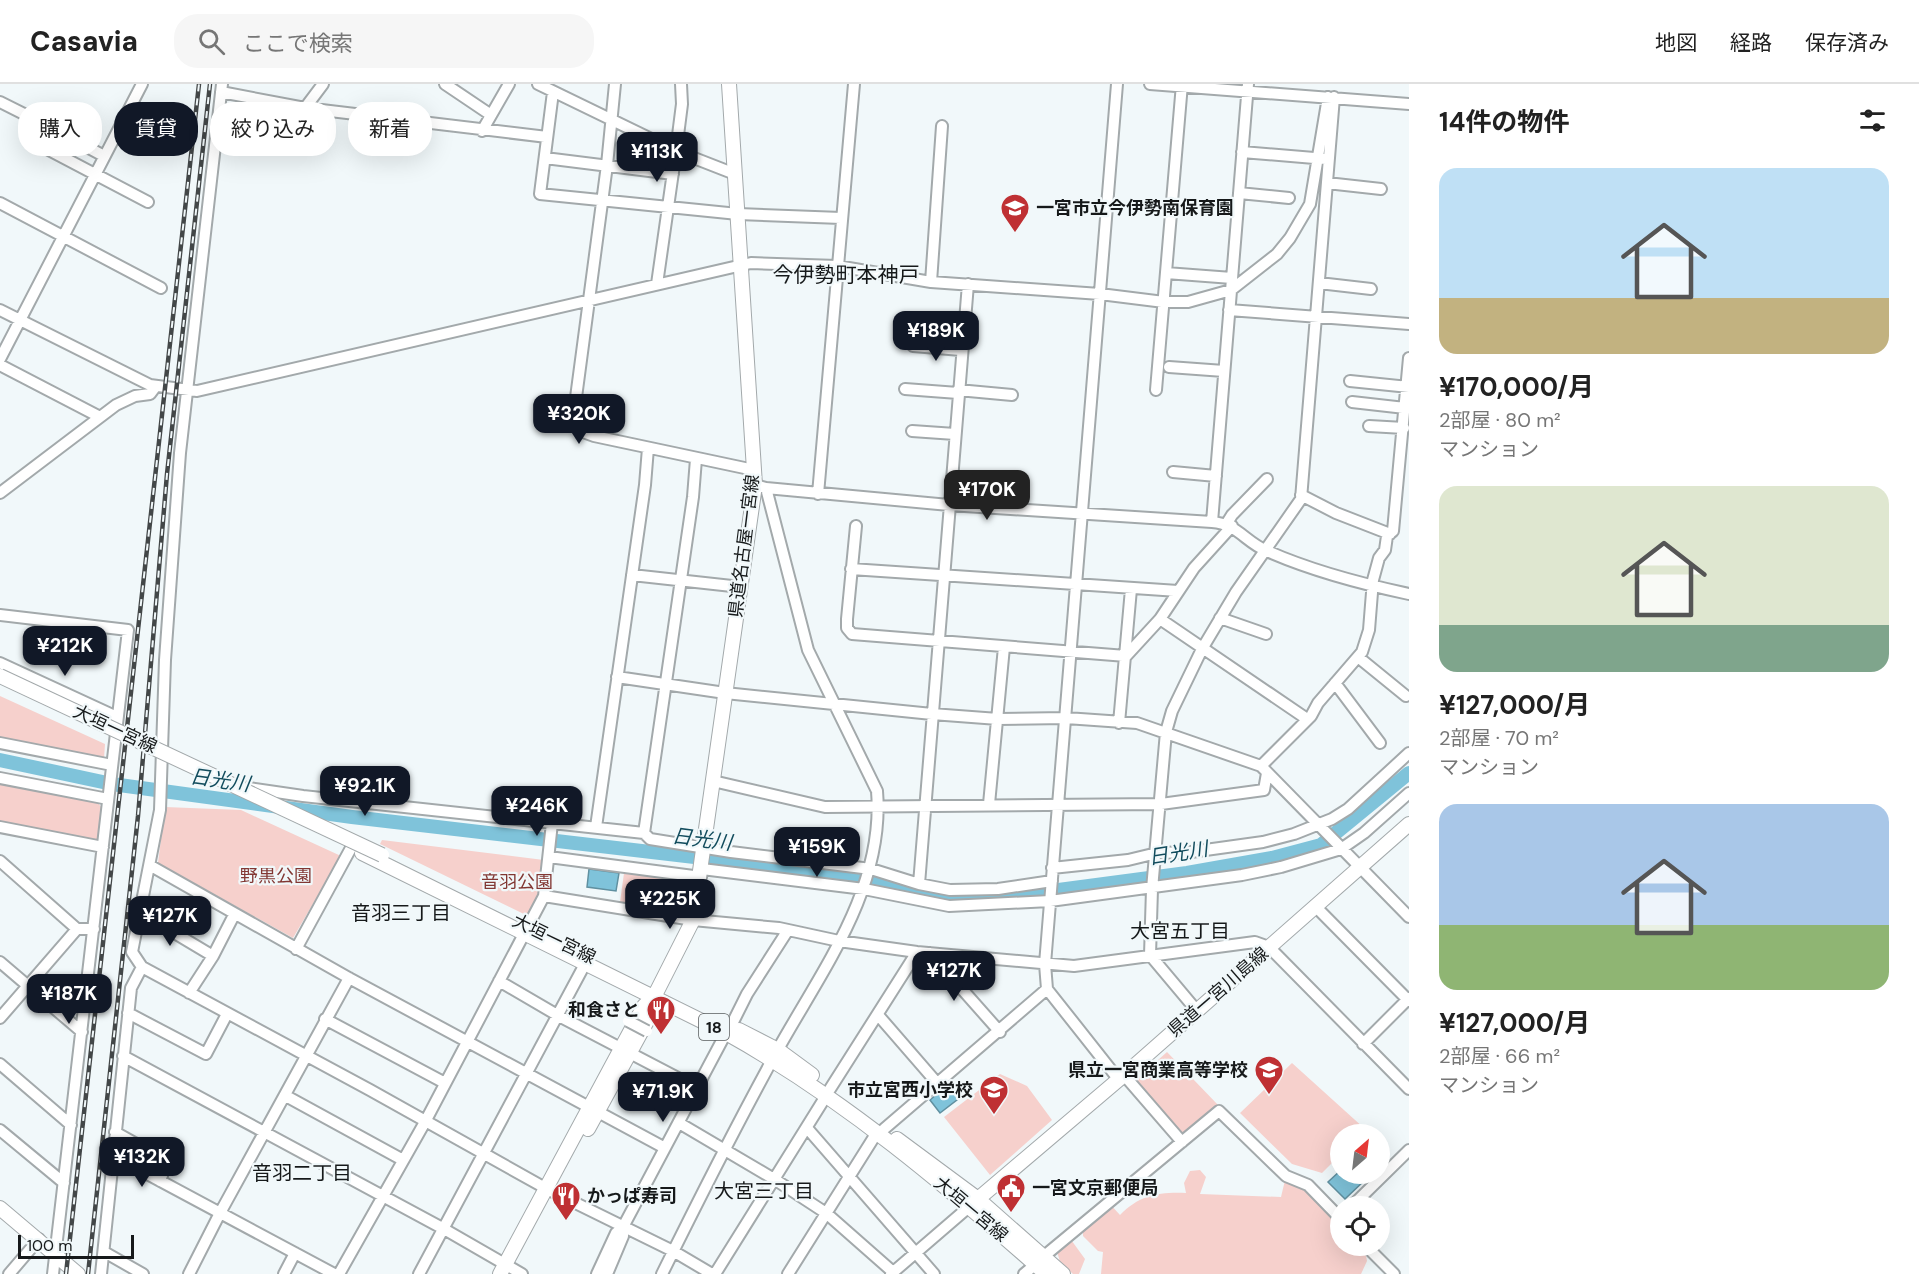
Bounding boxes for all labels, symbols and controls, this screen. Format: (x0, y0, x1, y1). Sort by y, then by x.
search box (174, 14, 594, 68)
text: Casavia (30, 23, 138, 60)
icon: search (195, 25, 228, 58)
text: ここで検索 (243, 29, 353, 58)
text: 地図 (1655, 29, 1697, 57)
text: 経路 (1730, 29, 1772, 57)
text: 保存済み (1805, 29, 1889, 57)
chip: 購入 (18, 102, 102, 156)
chip: 賃貸 (114, 102, 198, 156)
chip: 絞り込み (210, 102, 336, 156)
chip: 新着 (348, 102, 432, 156)
icon: filters (1856, 104, 1889, 137)
text: 14件の物件 (1439, 105, 1569, 139)
pin: ¥113K (615, 132, 699, 183)
text: ¥113K (631, 138, 683, 164)
school or university icon: 一宮市立今伊勢南保育園 (999, 192, 1031, 234)
place label: 一宮市立今伊勢南保育園 (1036, 196, 1234, 220)
icon: home (1610, 207, 1718, 315)
district label: 今伊勢町本神戸 (773, 261, 920, 289)
pin: ¥189K (894, 311, 978, 362)
text: ¥189K (907, 317, 965, 343)
text: ¥170,000/月 (1439, 370, 1594, 404)
pin: ¥320K (537, 394, 621, 445)
text: ¥320K (547, 400, 611, 426)
text: 2部屋 · 80 m² (1439, 407, 1561, 433)
text: マンション (1439, 436, 1539, 462)
pin: ¥170K (945, 470, 1029, 521)
street label: 県道名古屋一宮線 (723, 473, 765, 619)
text: ¥170K (958, 476, 1016, 502)
icon: home (1610, 525, 1718, 633)
pin: ¥212K (23, 626, 107, 677)
text: ¥212K (37, 632, 93, 658)
text: ¥127,000/月 (1439, 688, 1590, 722)
street label: 大垣一宮線 (69, 699, 161, 759)
text: 2部屋 · 70 m² (1439, 725, 1559, 751)
text: マンション (1439, 754, 1539, 780)
water label: 日光川 (188, 763, 253, 797)
pin: ¥92.1K (316, 766, 414, 817)
text: ¥92.1K (334, 772, 396, 798)
pin: ¥246K (495, 786, 579, 837)
text: ¥246K (505, 792, 569, 818)
water label: 日光川 (671, 822, 735, 856)
pin: ¥159K (775, 827, 859, 878)
text: ¥159K (788, 833, 846, 859)
water label: 日光川 (1146, 835, 1212, 871)
icon: home (1610, 843, 1718, 951)
park label: 野黒公園 (240, 864, 312, 888)
park label: 音羽公園 (481, 870, 553, 894)
pin: ¥225K (628, 879, 712, 930)
text: ¥225K (639, 885, 701, 911)
pin: ¥127K (128, 896, 212, 947)
district label: 音羽三丁目 (351, 900, 451, 926)
text: ¥127K (142, 902, 198, 928)
street label: 大垣一宮線 (508, 908, 600, 970)
district label: 大宮五丁目 (1130, 918, 1230, 944)
street label: 県道一宮川島線 (1163, 942, 1273, 1042)
pin: ¥127K (912, 951, 996, 1002)
text: ¥127K (926, 957, 982, 983)
pin: ¥187K (27, 974, 111, 1025)
text: ¥187K (41, 980, 97, 1006)
restaurant icon: 和食さと (645, 994, 677, 1036)
place label: 和食さと (568, 998, 640, 1022)
text: ¥127,000/月 (1439, 1006, 1590, 1040)
road number: 18 (699, 1014, 729, 1040)
text: 2部屋 · 66 m² (1439, 1043, 1560, 1069)
school or university icon: 県立一宮商業高等学校 (1253, 1054, 1285, 1096)
place label: 県立一宮商業高等学校 (1068, 1058, 1248, 1082)
pin: ¥71.9K (614, 1072, 712, 1123)
text: マンション (1439, 1072, 1539, 1098)
school or university icon: 市立宮西小学校 (978, 1074, 1010, 1116)
text: ¥71.9K (632, 1078, 694, 1104)
place label: 市立宮西小学校 (847, 1078, 973, 1102)
north arrow (1330, 1124, 1390, 1184)
map controls (1330, 1124, 1390, 1256)
pin: ¥132K (100, 1137, 184, 1188)
text: ¥132K (114, 1143, 170, 1169)
district label: 音羽二丁目 (252, 1160, 352, 1186)
street label: 大垣一宮線 (929, 1171, 1013, 1247)
public building icon: 一宮文京郵便局 (995, 1172, 1027, 1214)
place label: 一宮文京郵便局 (1032, 1176, 1158, 1200)
district label: 大宮三丁目 (714, 1178, 814, 1204)
restaurant icon: かっぱ寿司 (550, 1180, 582, 1222)
place label: かっぱ寿司 (587, 1184, 677, 1208)
button: locate (1330, 1196, 1390, 1256)
scale bar (18, 1232, 134, 1260)
text: 100 m (27, 1235, 72, 1256)

